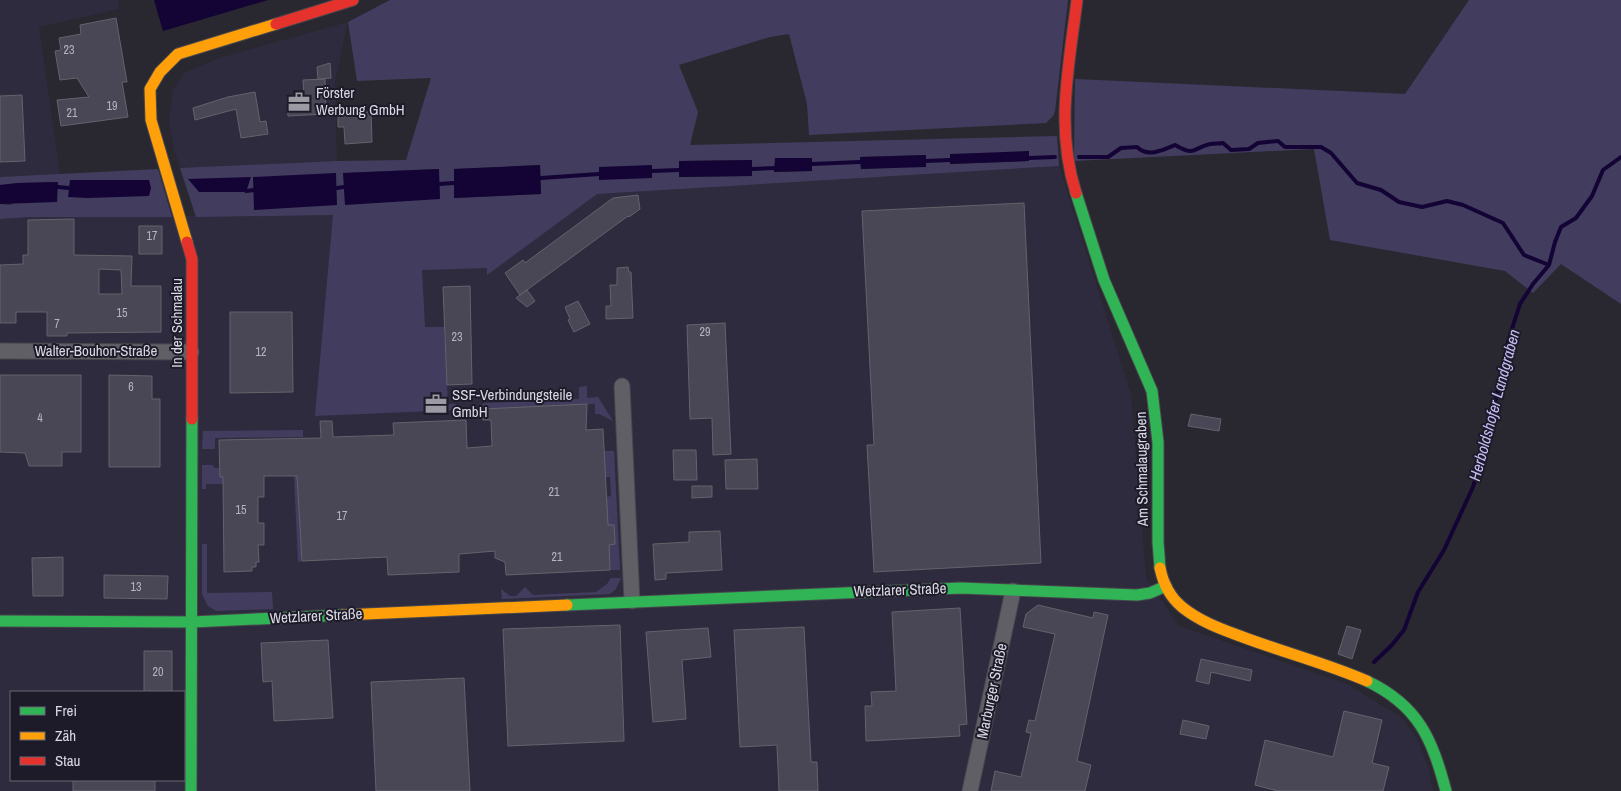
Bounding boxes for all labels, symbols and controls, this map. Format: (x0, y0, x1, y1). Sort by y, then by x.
house number: 23 (64, 42, 74, 58)
place label: Förster Werbung GmbH (316, 82, 405, 120)
office icon: Förster Werbung GmbH (286, 89, 312, 115)
house number: 19 (107, 98, 117, 114)
house number: 21 (67, 105, 78, 121)
house number: 17 (147, 228, 158, 244)
street label: In der Schmalau (166, 278, 187, 368)
house number: 15 (117, 305, 128, 321)
house number: 7 (54, 316, 60, 332)
house number: 29 (700, 324, 710, 340)
water label: Herboldshofer Landgraben (1463, 327, 1525, 483)
house number: 23 (452, 329, 462, 345)
street label: Walter-Bouhon-Straße (35, 340, 157, 361)
house number: 12 (256, 344, 266, 360)
house number: 6 (128, 379, 134, 395)
place label: SSF-Verbindungsteile GmbH (452, 384, 573, 422)
office icon: SSF-Verbindungsteile GmbH (423, 391, 449, 417)
house number: 4 (37, 410, 43, 426)
street label: Am Schmalaugraben (1130, 411, 1153, 528)
house number: 21 (549, 484, 560, 500)
house number: 15 (236, 502, 247, 518)
house number: 17 (337, 508, 348, 524)
house number: 21 (552, 549, 563, 565)
street label: Wetzlarer Straße (853, 577, 947, 602)
house number: 13 (131, 579, 141, 595)
street label: Wetzlarer Straße (269, 603, 363, 628)
street label: Marburger Straße (971, 641, 1012, 741)
house number: 20 (153, 664, 163, 680)
legend (10, 691, 185, 781)
text: Frei (55, 700, 77, 721)
text: Zäh (55, 725, 76, 746)
text: Stau (55, 750, 80, 771)

